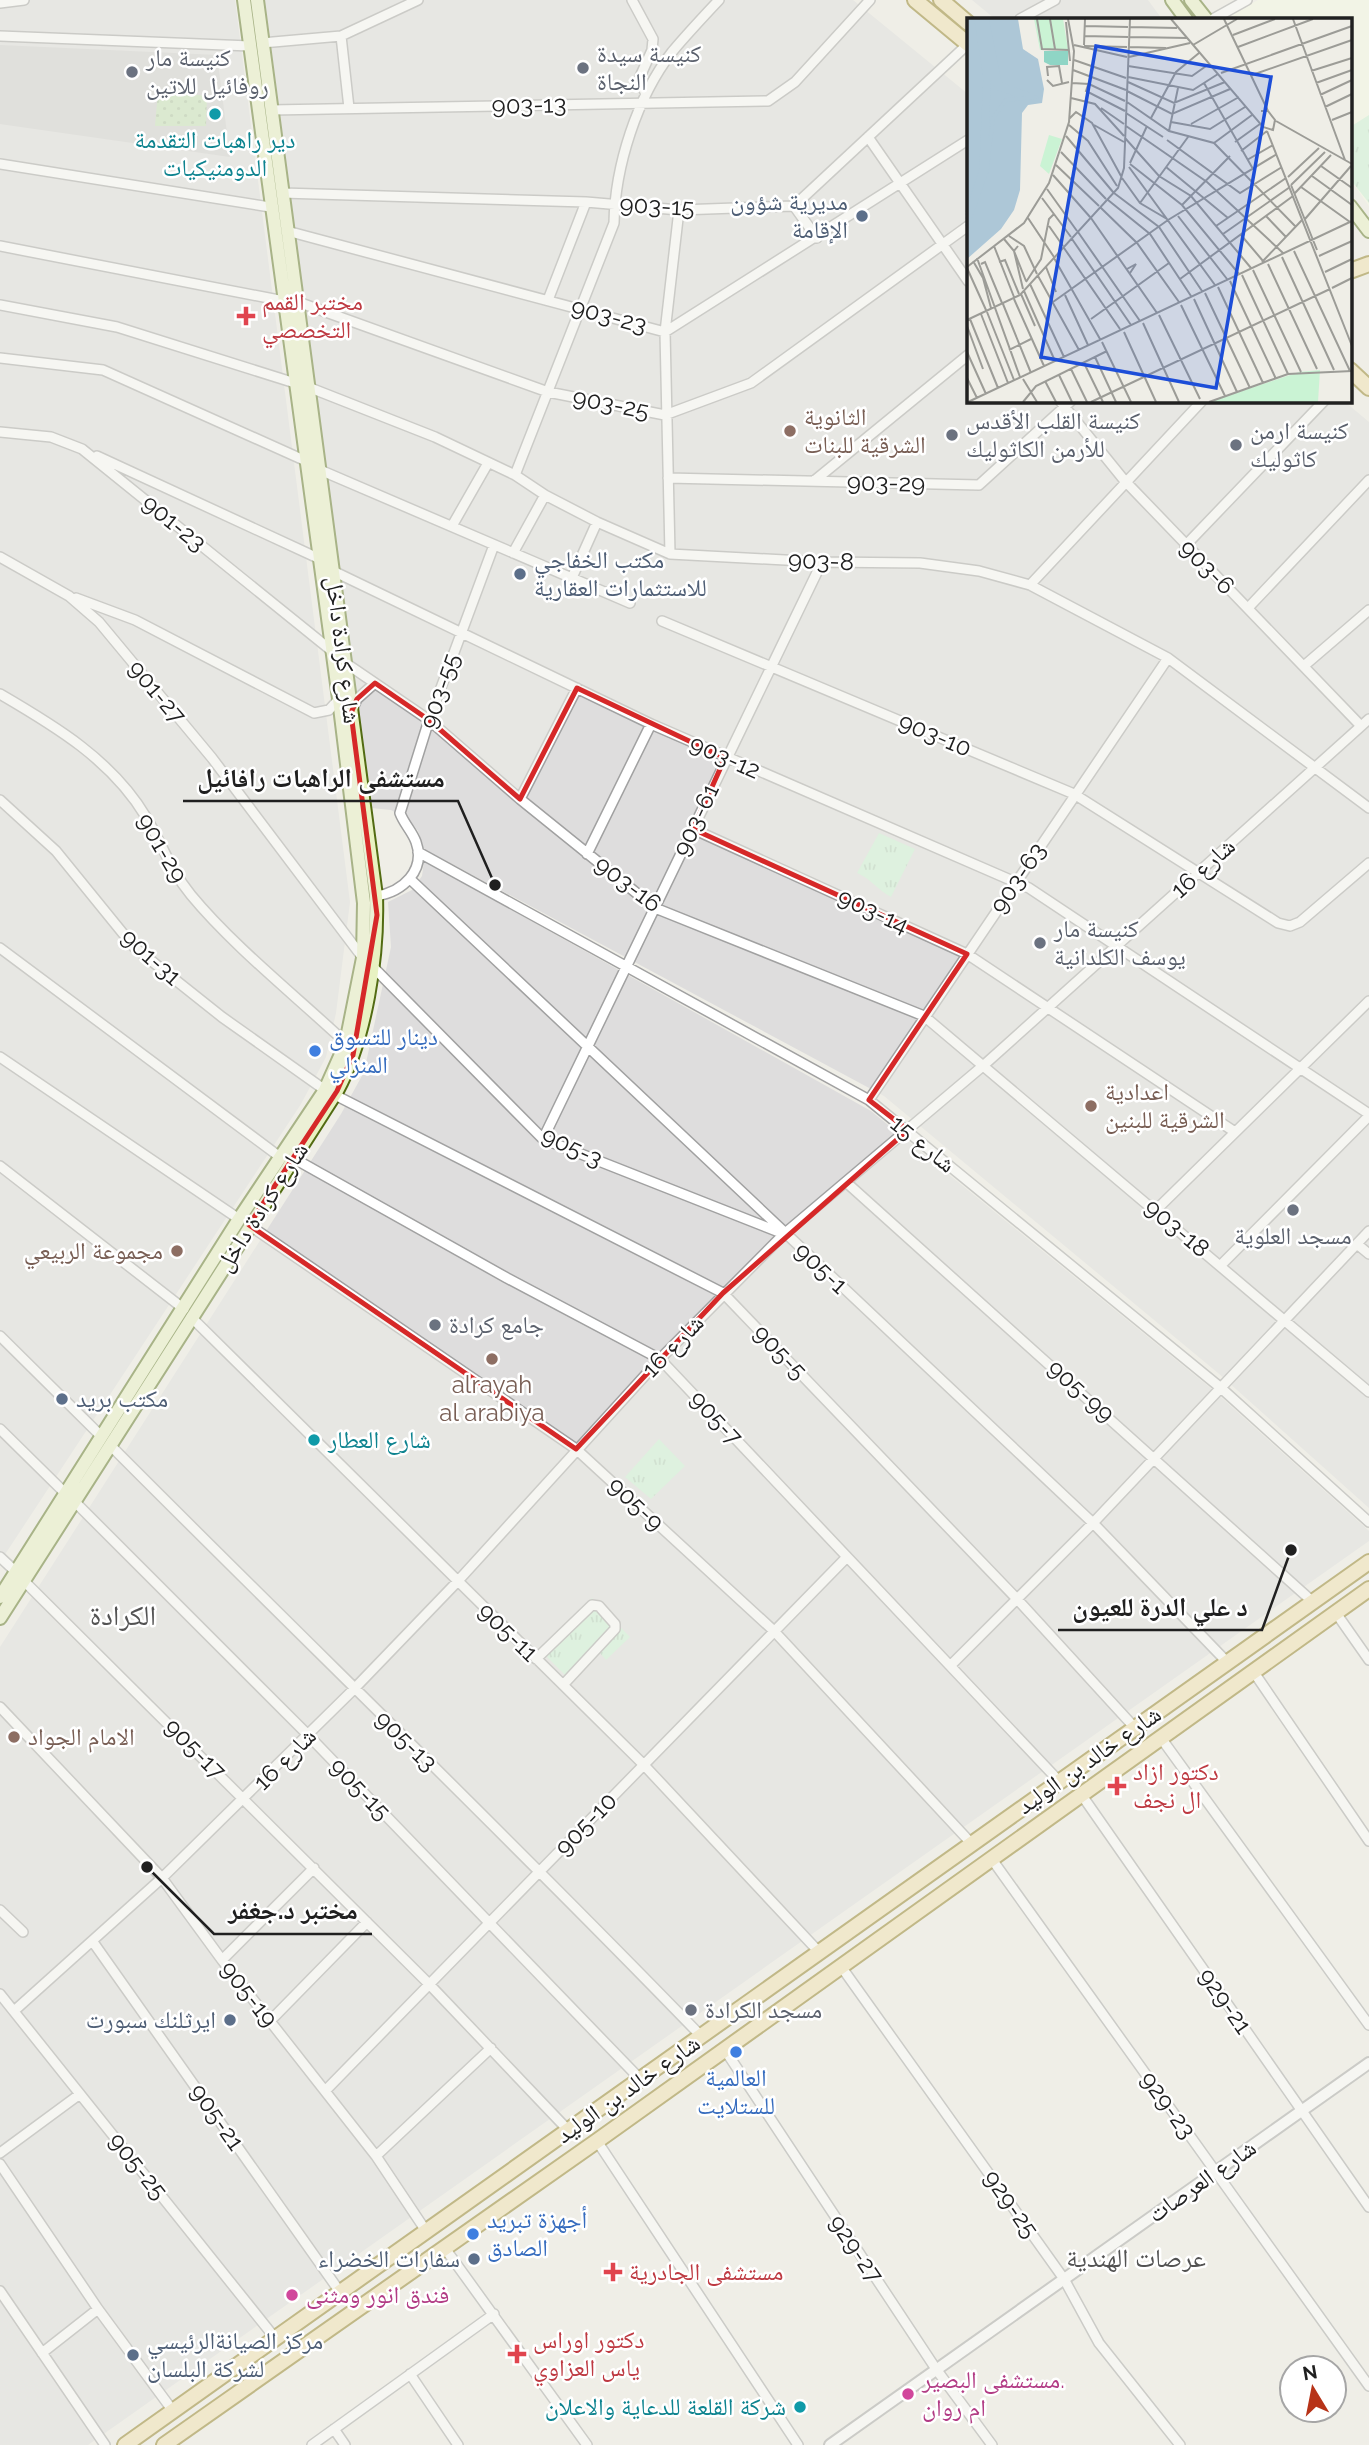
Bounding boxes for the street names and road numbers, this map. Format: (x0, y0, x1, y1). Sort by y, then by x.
street label: 903-13 (491, 89, 567, 120)
street label: 903-15 (619, 189, 695, 222)
street label: 903-23 (568, 292, 650, 339)
street label: 903-25 (570, 382, 652, 425)
street label: 903-29 (847, 467, 925, 498)
street label: 901-23 (136, 488, 212, 557)
street label: 903-6 (1174, 533, 1241, 600)
street label: 903-8 (788, 545, 854, 576)
street label: شارع كرادة داخل (319, 575, 367, 725)
street label: 903-55 (413, 649, 466, 732)
street label: 901-27 (122, 654, 192, 730)
street label: 903-10 (894, 706, 976, 763)
street label: 903-12 (685, 728, 765, 785)
street label: 903-61 (666, 779, 725, 861)
street label: 901-29 (131, 808, 194, 888)
street label: شارع 16 (1165, 831, 1241, 905)
street label: 903-63 (983, 837, 1052, 919)
street label: 903-16 (589, 849, 667, 918)
street label: 903-14 (833, 882, 913, 940)
street label: 901-31 (115, 922, 187, 991)
street label: شارع 15 (884, 1109, 962, 1179)
street label: 905-3 (537, 1120, 607, 1173)
street label: شارع كرادة داخل (209, 1137, 315, 1277)
street label: 903-18 (1139, 1192, 1216, 1263)
street label: 905-1 (789, 1236, 854, 1299)
street label: شارع 16 (636, 1308, 710, 1384)
street label: 905-5 (747, 1318, 813, 1385)
street label: 905-99 (1042, 1353, 1121, 1428)
street label: 905-7 (684, 1384, 749, 1451)
street label: 905-9 (602, 1471, 670, 1537)
street label: 905-11 (472, 1596, 544, 1667)
street label: شارع خالد بن الوليد (1011, 1699, 1167, 1821)
street label: 905-13 (369, 1704, 443, 1777)
street label: 905-17 (159, 1712, 232, 1785)
street label: شارع 16 (247, 1721, 323, 1797)
street label: 905-15 (324, 1752, 397, 1826)
street label: 905-10 (549, 1786, 623, 1861)
street label: 905-19 (215, 1955, 284, 2033)
street label: 929-21 (1192, 1962, 1258, 2039)
street label: شارع خالد بن الوليد (550, 2028, 706, 2150)
street label: 929-23 (1134, 2065, 1202, 2144)
street label: 905-21 (184, 2078, 251, 2156)
street label: 905-25 (103, 2126, 174, 2205)
street label: شارع العرصات (1142, 2133, 1262, 2229)
street label: 929-25 (978, 2164, 1045, 2243)
street label: 929-27 (823, 2209, 890, 2288)

